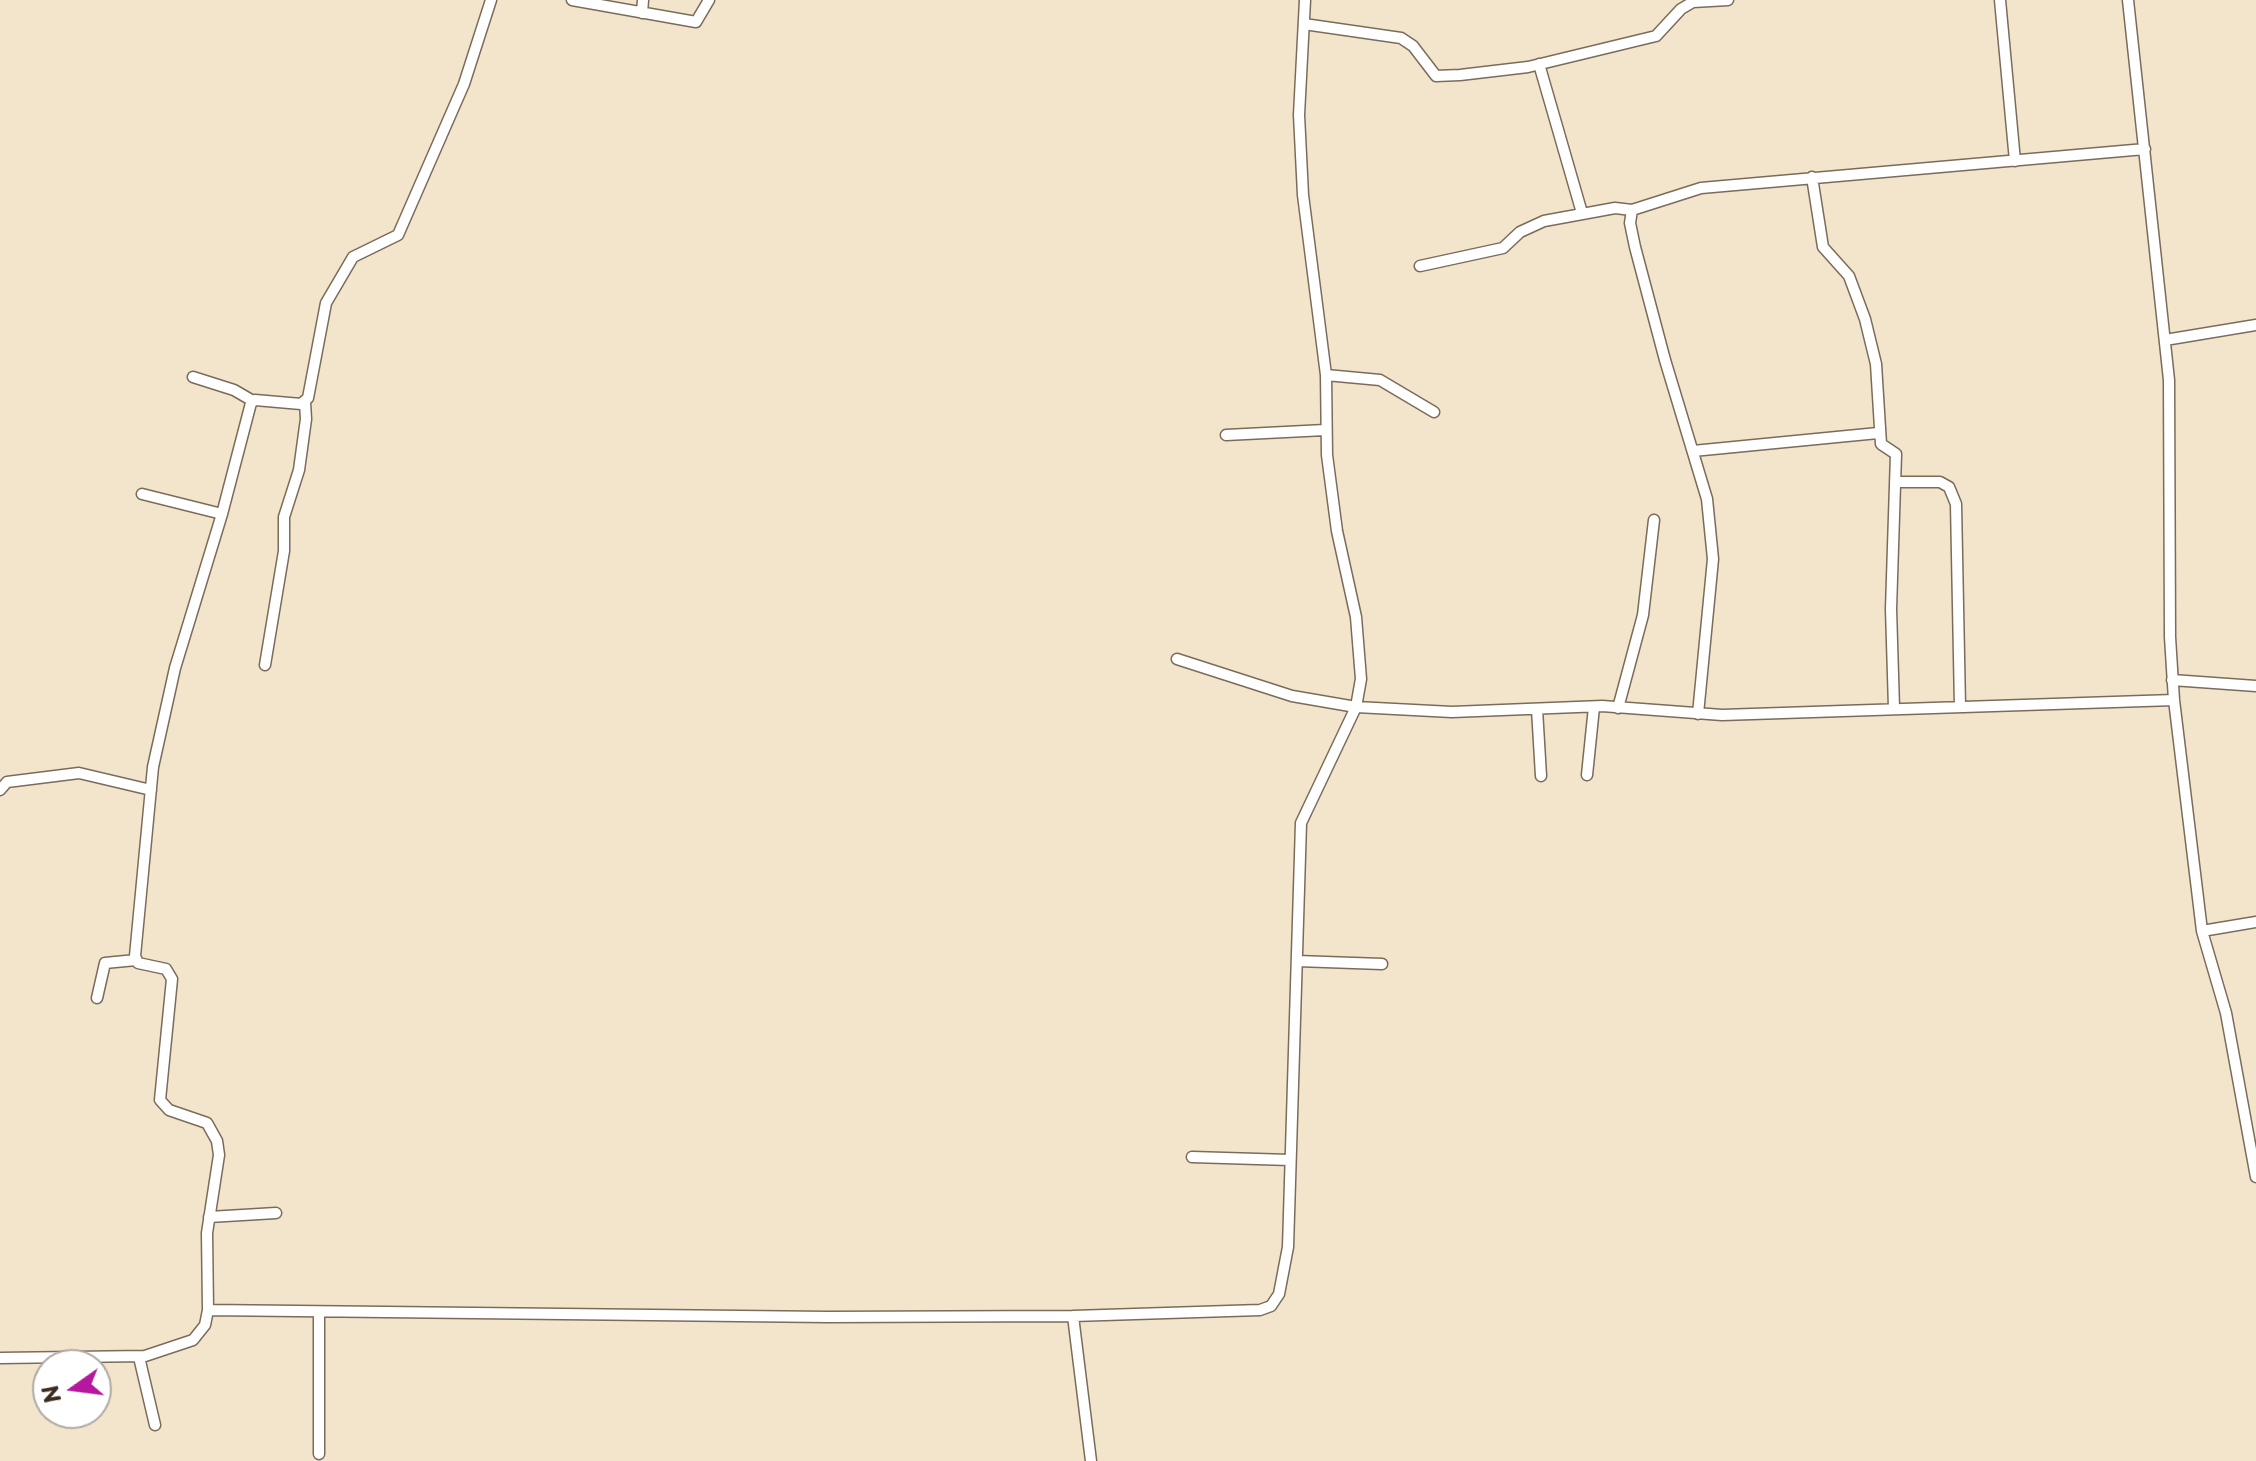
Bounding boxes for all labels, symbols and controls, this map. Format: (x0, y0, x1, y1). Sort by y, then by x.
north arrow (32, 1349, 112, 1429)
text: N (32, 1382, 68, 1407)

